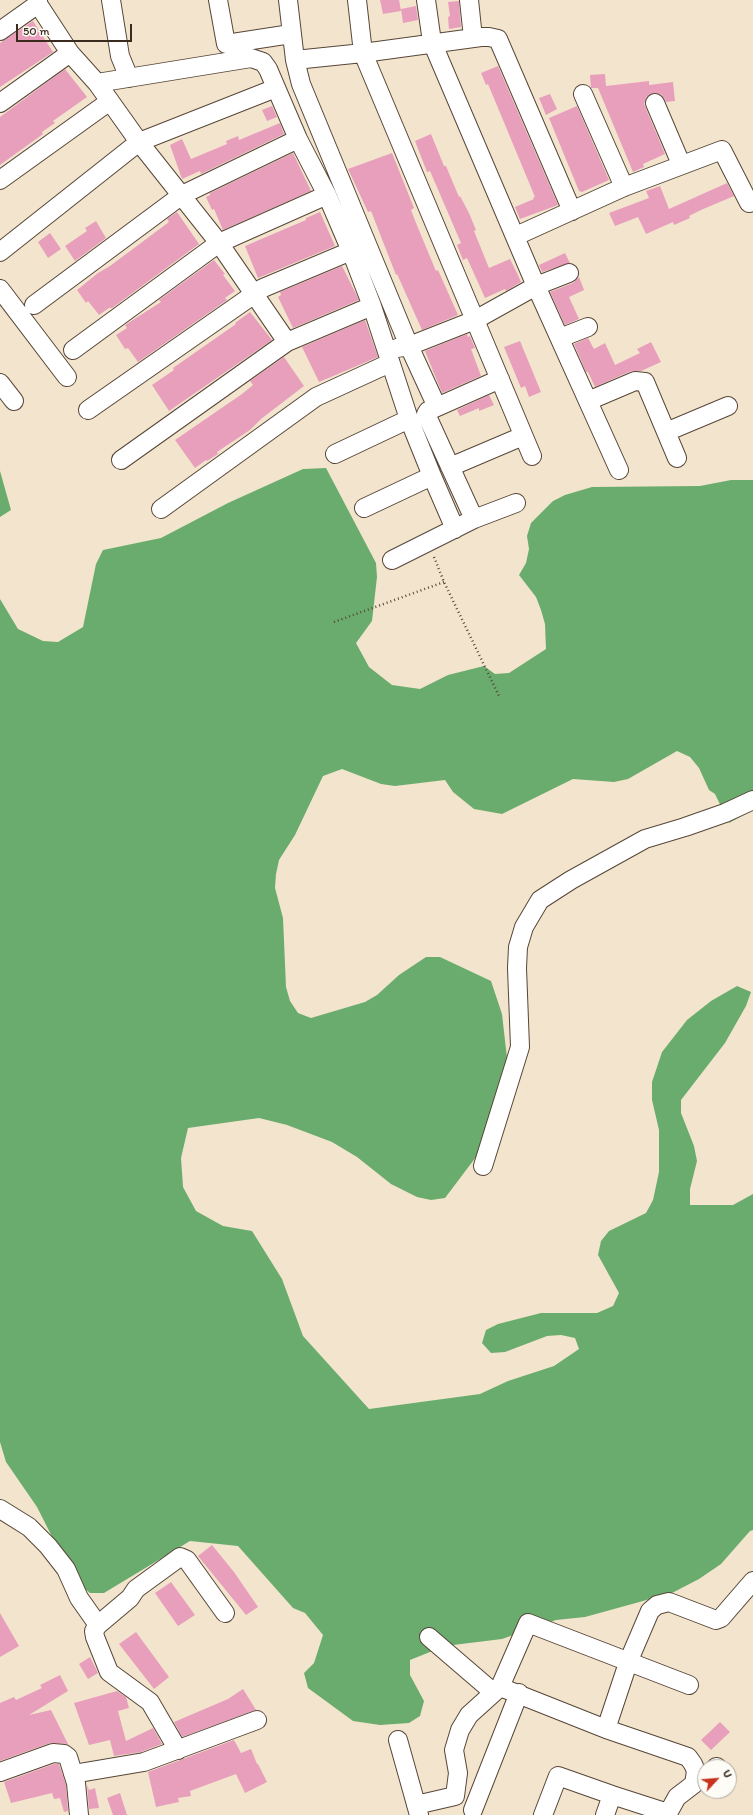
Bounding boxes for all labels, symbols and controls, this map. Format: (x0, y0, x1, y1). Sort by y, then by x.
scale bar (18, 16, 134, 42)
text: 50 m (23, 24, 49, 38)
north arrow (697, 1759, 737, 1799)
text: U (720, 1768, 735, 1780)

